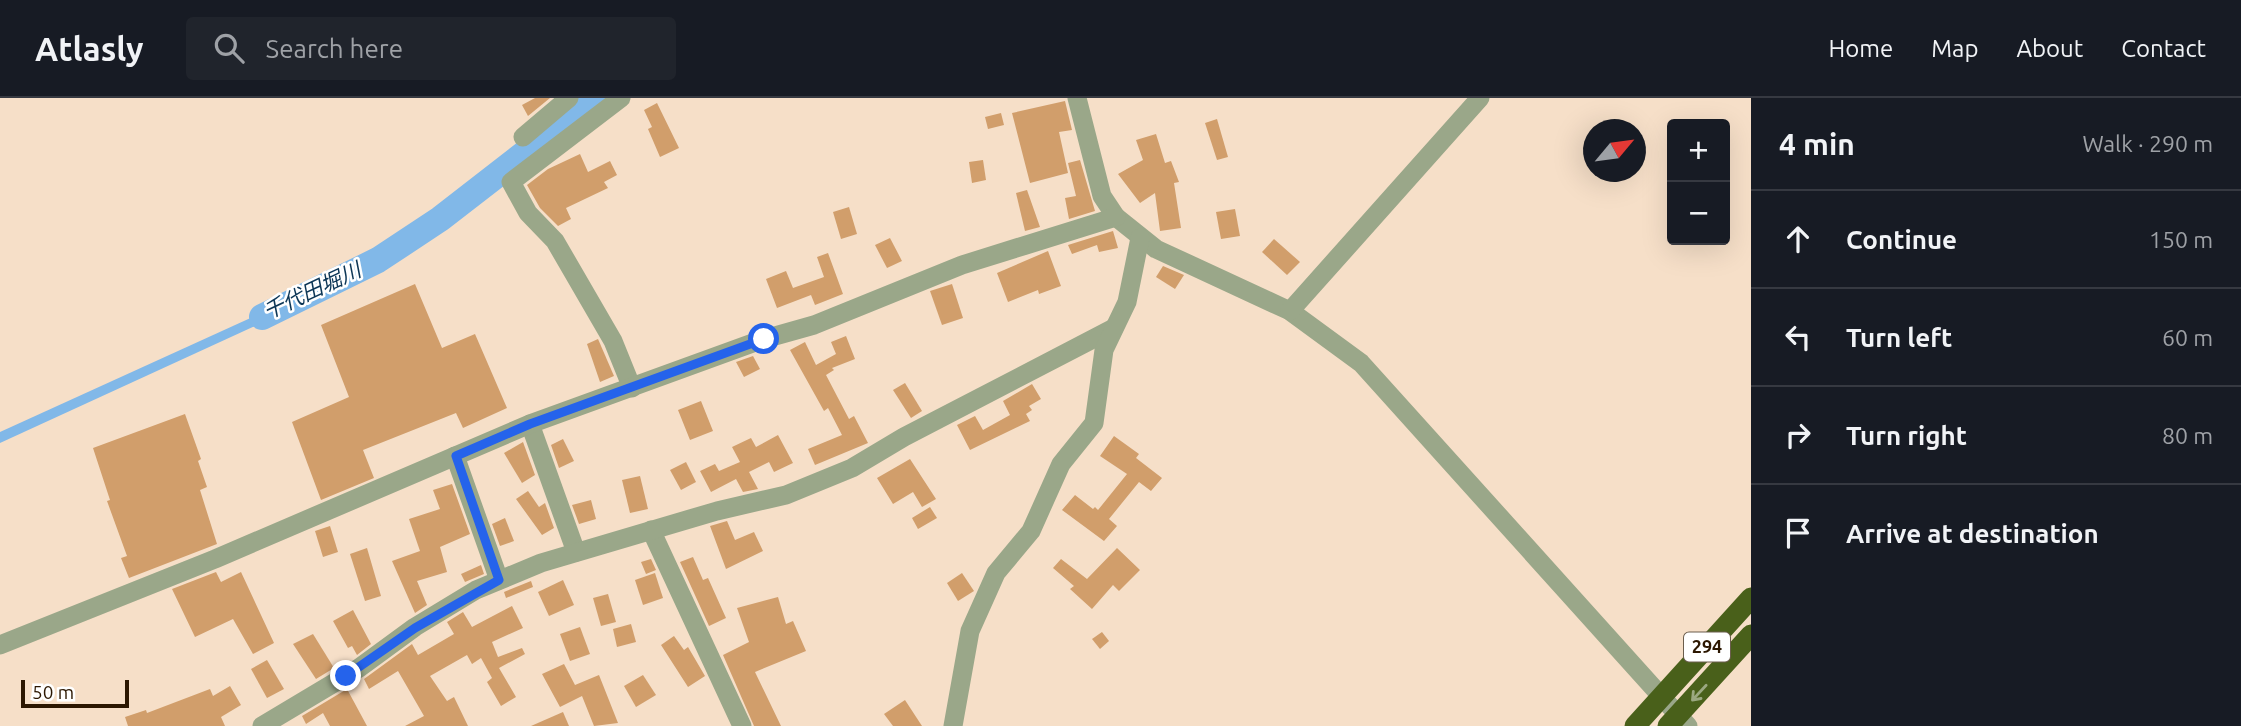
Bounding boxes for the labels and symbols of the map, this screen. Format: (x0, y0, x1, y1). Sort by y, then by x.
north arrow (1583, 119, 1646, 182)
water label: 千代田堀川 (259, 256, 366, 323)
route start (748, 323, 779, 354)
road number: 294 (1684, 632, 1730, 662)
route end (330, 660, 361, 691)
scale bar (21, 677, 130, 709)
one-way arrow (1691, 684, 1707, 702)

